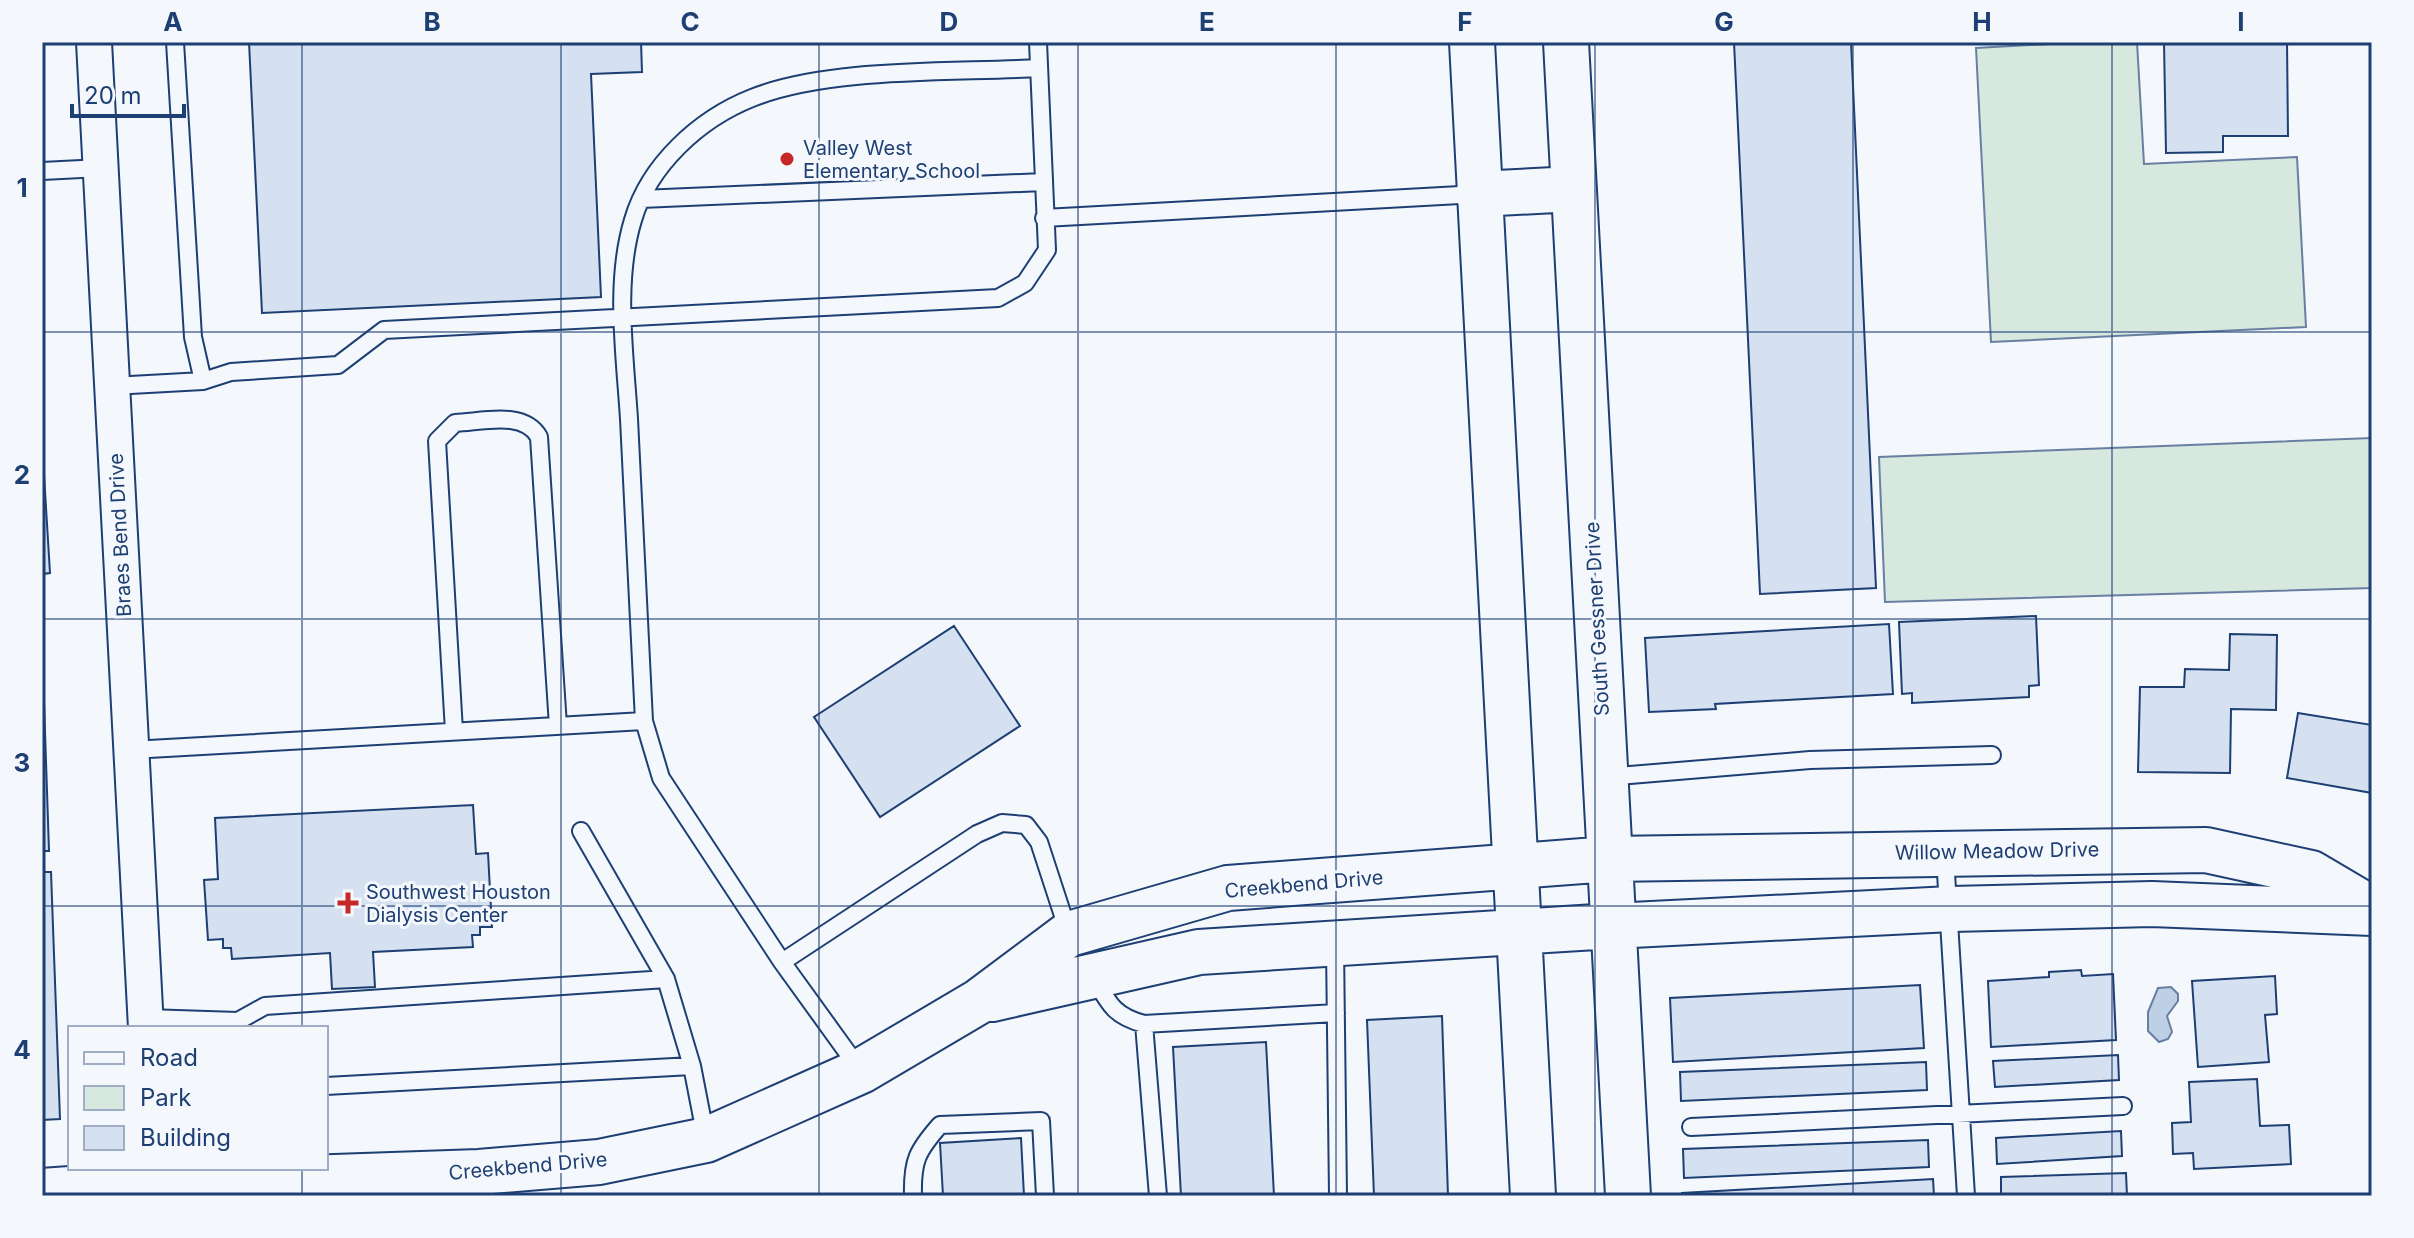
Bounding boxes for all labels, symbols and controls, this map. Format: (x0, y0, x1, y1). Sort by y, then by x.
text: A (163, 6, 183, 37)
text: B (423, 6, 441, 37)
text: C (680, 6, 700, 37)
text: D (940, 6, 958, 37)
text: E (1199, 6, 1215, 37)
text: F (1457, 6, 1473, 37)
text: G (1714, 6, 1734, 37)
text: H (1972, 6, 1992, 37)
text: I (2237, 6, 2245, 37)
scale bar (72, 68, 184, 118)
text: 20 m (84, 81, 142, 110)
place label: Valley West Elementary School (803, 136, 980, 183)
marker: Valley West Elementary School (778, 150, 796, 168)
text: 1 (16, 172, 28, 203)
street label: Braes Bend Drive (104, 453, 136, 617)
text: 2 (14, 459, 30, 490)
street label: South Gessner Drive (1580, 521, 1614, 717)
text: 3 (14, 747, 30, 778)
street label: Willow Meadow Drive (1895, 837, 2099, 865)
street label: Creekbend Drive (1224, 865, 1384, 903)
place label: Southwest Houston Dialysis Center (366, 880, 551, 927)
marker: Southwest Houston Dialysis Center (337, 892, 359, 914)
legend (68, 1026, 328, 1170)
text: 4 (13, 1034, 31, 1065)
text: Road (140, 1043, 198, 1072)
text: Park (140, 1083, 191, 1112)
text: Building (140, 1123, 231, 1152)
street label: Creekbend Drive (448, 1147, 608, 1185)

